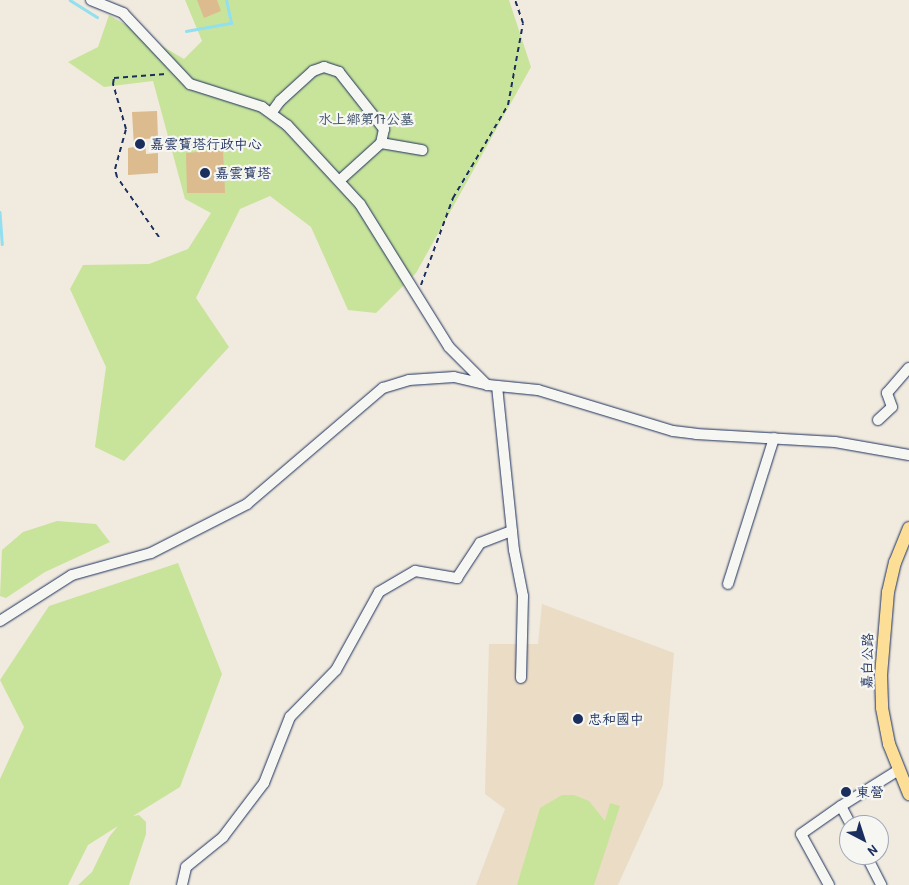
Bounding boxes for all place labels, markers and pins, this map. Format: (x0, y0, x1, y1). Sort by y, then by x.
place label: 嘉雲寶塔行政中心 (150, 136, 262, 152)
marker: 嘉雲寶塔行政中心 (134, 138, 146, 150)
place label: 嘉雲寶塔 (215, 165, 271, 181)
marker: 嘉雲寶塔 (199, 167, 211, 179)
place label: 忠和國中 (588, 711, 644, 727)
marker: 忠和國中 (572, 713, 584, 725)
place label: 東營 (856, 784, 884, 800)
marker: 東營 (840, 786, 852, 798)

